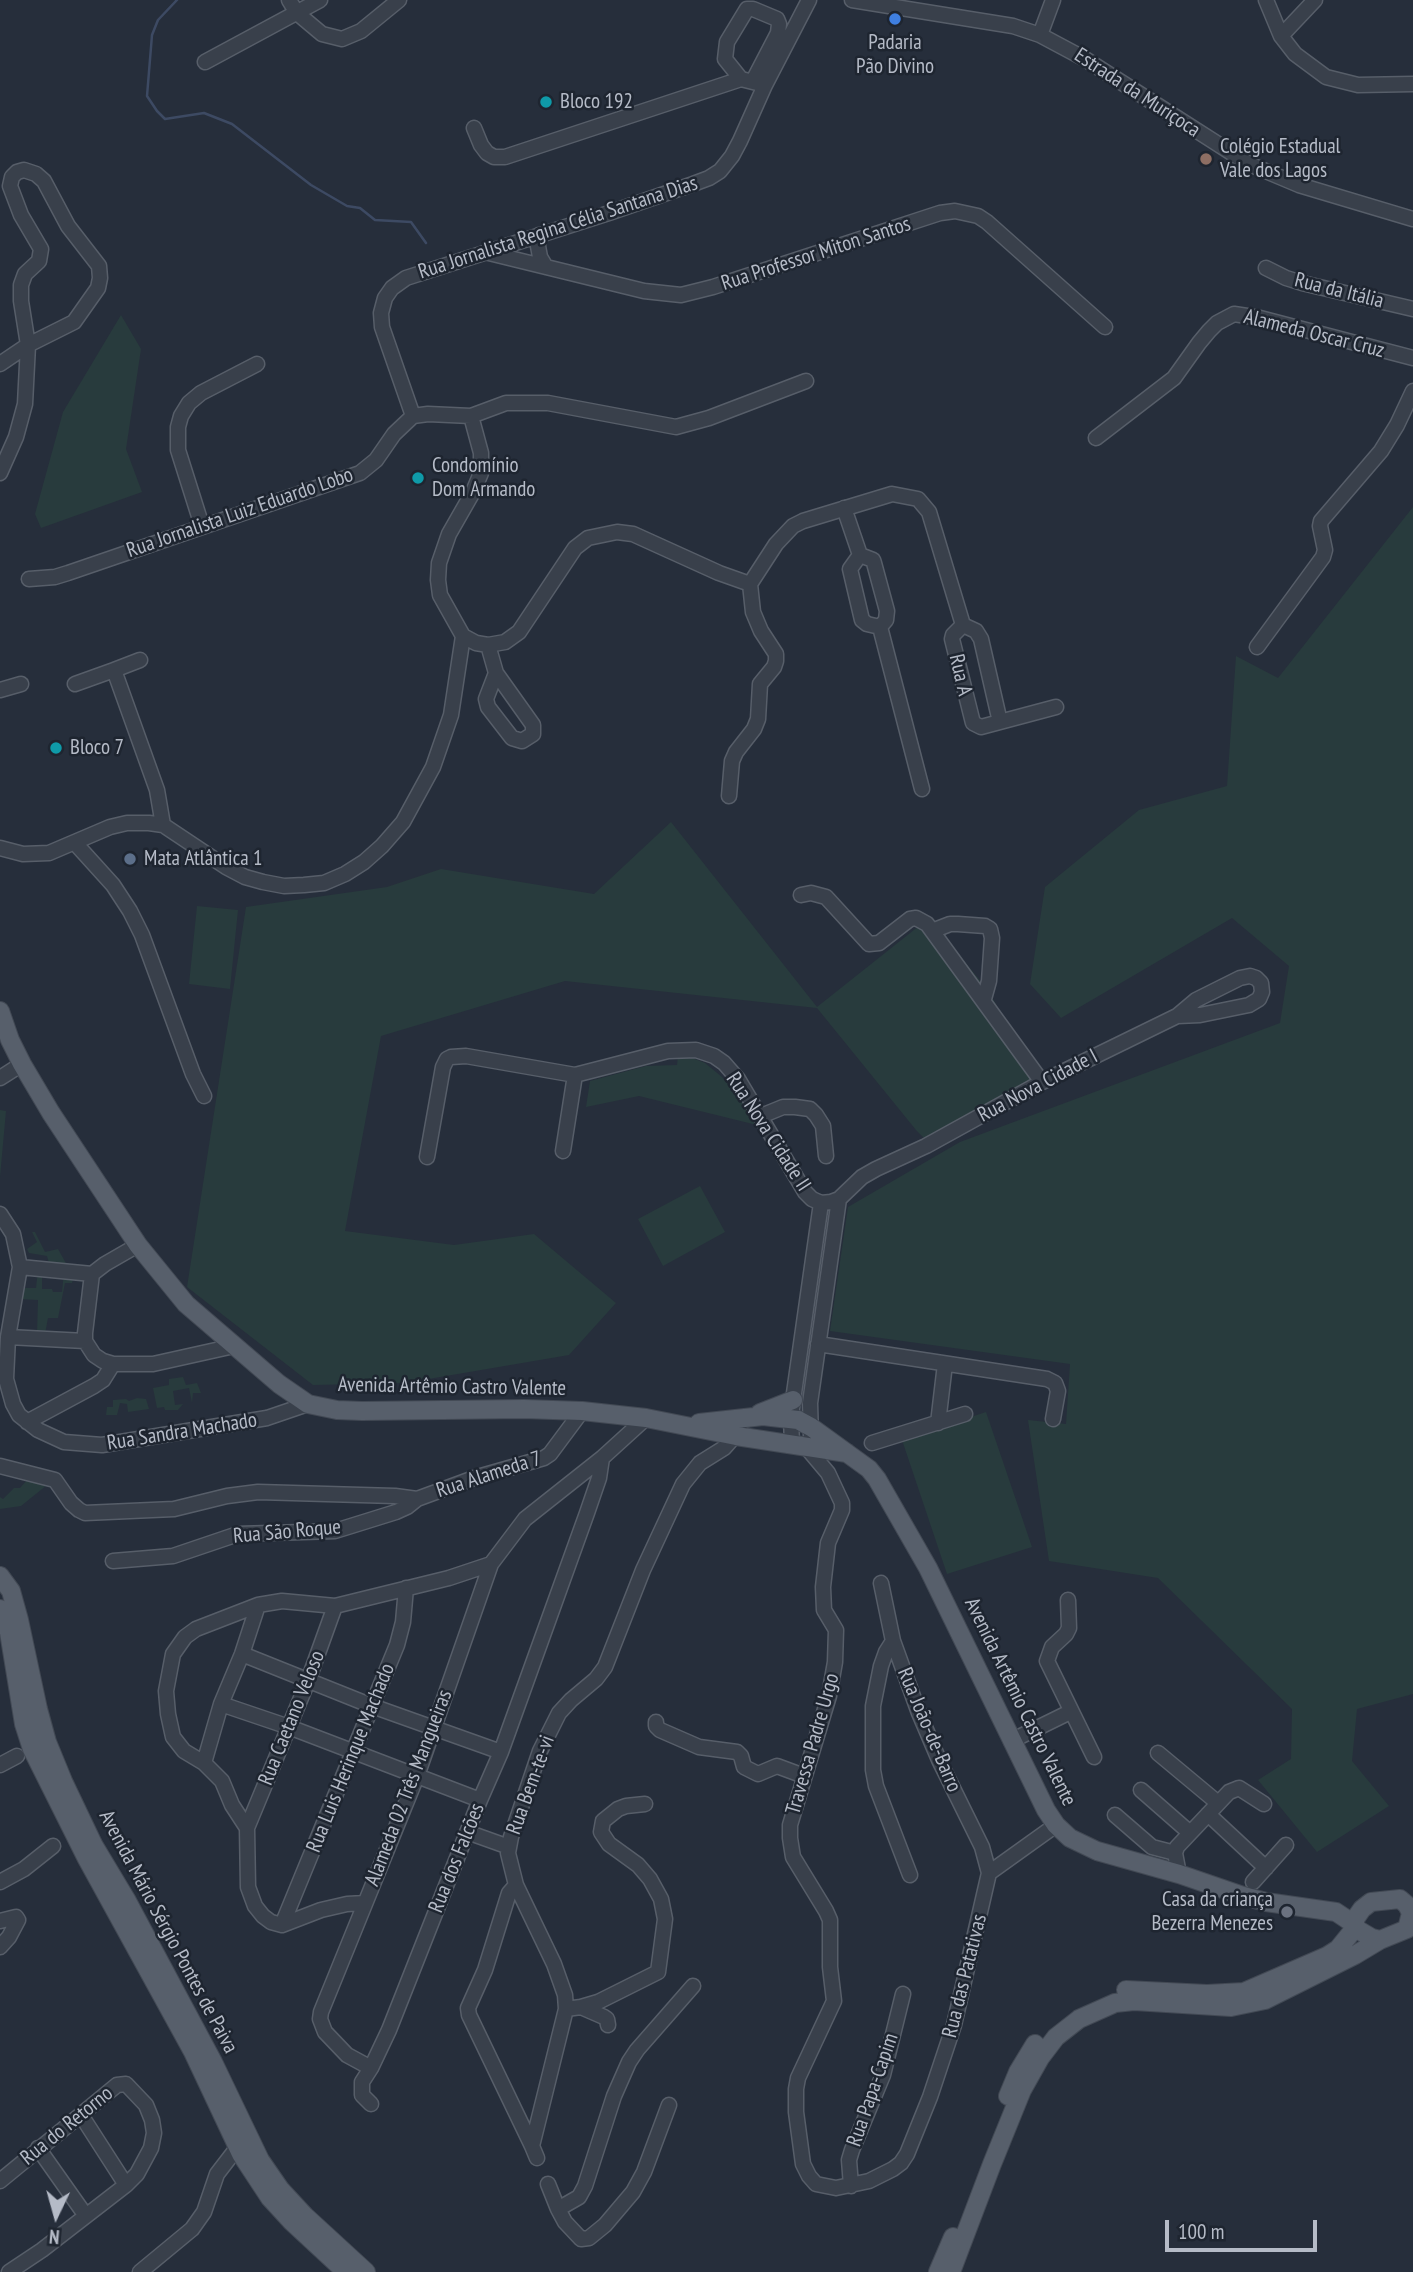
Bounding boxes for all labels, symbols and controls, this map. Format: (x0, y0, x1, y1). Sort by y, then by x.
marker: Padaria Pão Divino (887, 11, 903, 27)
place label: Padaria Pão Divino (856, 30, 934, 80)
street label: Estrada da Muriçoca (1069, 43, 1205, 143)
place label: Bloco 192 (560, 89, 633, 115)
marker: Bloco 192 (538, 94, 554, 110)
place label: Colégio Estadual Vale dos Lagos (1220, 134, 1340, 184)
marker: Colégio Estadual Vale dos Lagos (1198, 151, 1214, 167)
street label: Rua Jornalista Regina Célia Santana Dias (415, 171, 701, 285)
street label: Rua Professor Miton Santos (718, 211, 914, 297)
street label: Rua da Itália (1292, 268, 1386, 314)
street label: Alameda Oscar Cruz (1241, 304, 1387, 364)
place label: Condomínio Dom Armando (432, 453, 535, 503)
street label: Rua Jornalista Luiz Eduardo Lobo (123, 462, 357, 564)
marker: Condomínio Dom Armando (410, 470, 426, 486)
street label: Rua A (943, 652, 977, 698)
place label: Bloco 7 (70, 735, 124, 761)
marker: Bloco 7 (48, 740, 64, 756)
place label: Mata Atlântica 1 (144, 846, 262, 872)
marker: Mata Atlântica 1 (122, 851, 138, 867)
street label: Rua Nova Cidade I (974, 1044, 1102, 1128)
street label: Rua Nova Cidade II (720, 1068, 816, 1196)
street label: Avenida Artêmio Castro Valente (338, 1372, 566, 1402)
street label: Rua Sandra Machado (105, 1408, 259, 1456)
street label: Rua Alameda 7 (433, 1446, 545, 1504)
street label: Rua São Roque (232, 1515, 342, 1549)
street label: Avenida Artêmio Castro Valente (959, 1594, 1081, 1810)
street label: Rua Caetano Veloso (254, 1647, 330, 1789)
street label: Rua Luis Herinque Machado (302, 1660, 400, 1856)
street label: Rua João-de-Barro (892, 1664, 966, 1796)
street label: Travessa Padre Urgo (781, 1670, 845, 1818)
street label: Alameda 02 Três Mangueiras (360, 1686, 458, 1890)
street label: Rua Bem-te-vi (501, 1732, 561, 1838)
street label: Rua dos Falcões (424, 1800, 490, 1916)
street label: Avenida Mário Sérgio Pontes de Paiva (93, 1806, 243, 2058)
place label: Casa da criança Bezerra Menezes (1151, 1887, 1273, 1937)
marker: Casa da criança Bezerra Menezes (1279, 1904, 1295, 1920)
street label: Rua das Patativas (937, 1912, 993, 2040)
street label: Rua Papa-Capim (842, 2030, 904, 2150)
street label: Rua do Retorno (16, 2081, 118, 2171)
north arrow (21, 2181, 91, 2251)
scale bar (1168, 2206, 1320, 2250)
text: 100 m (1178, 2218, 1224, 2245)
text: N (48, 2225, 60, 2249)

